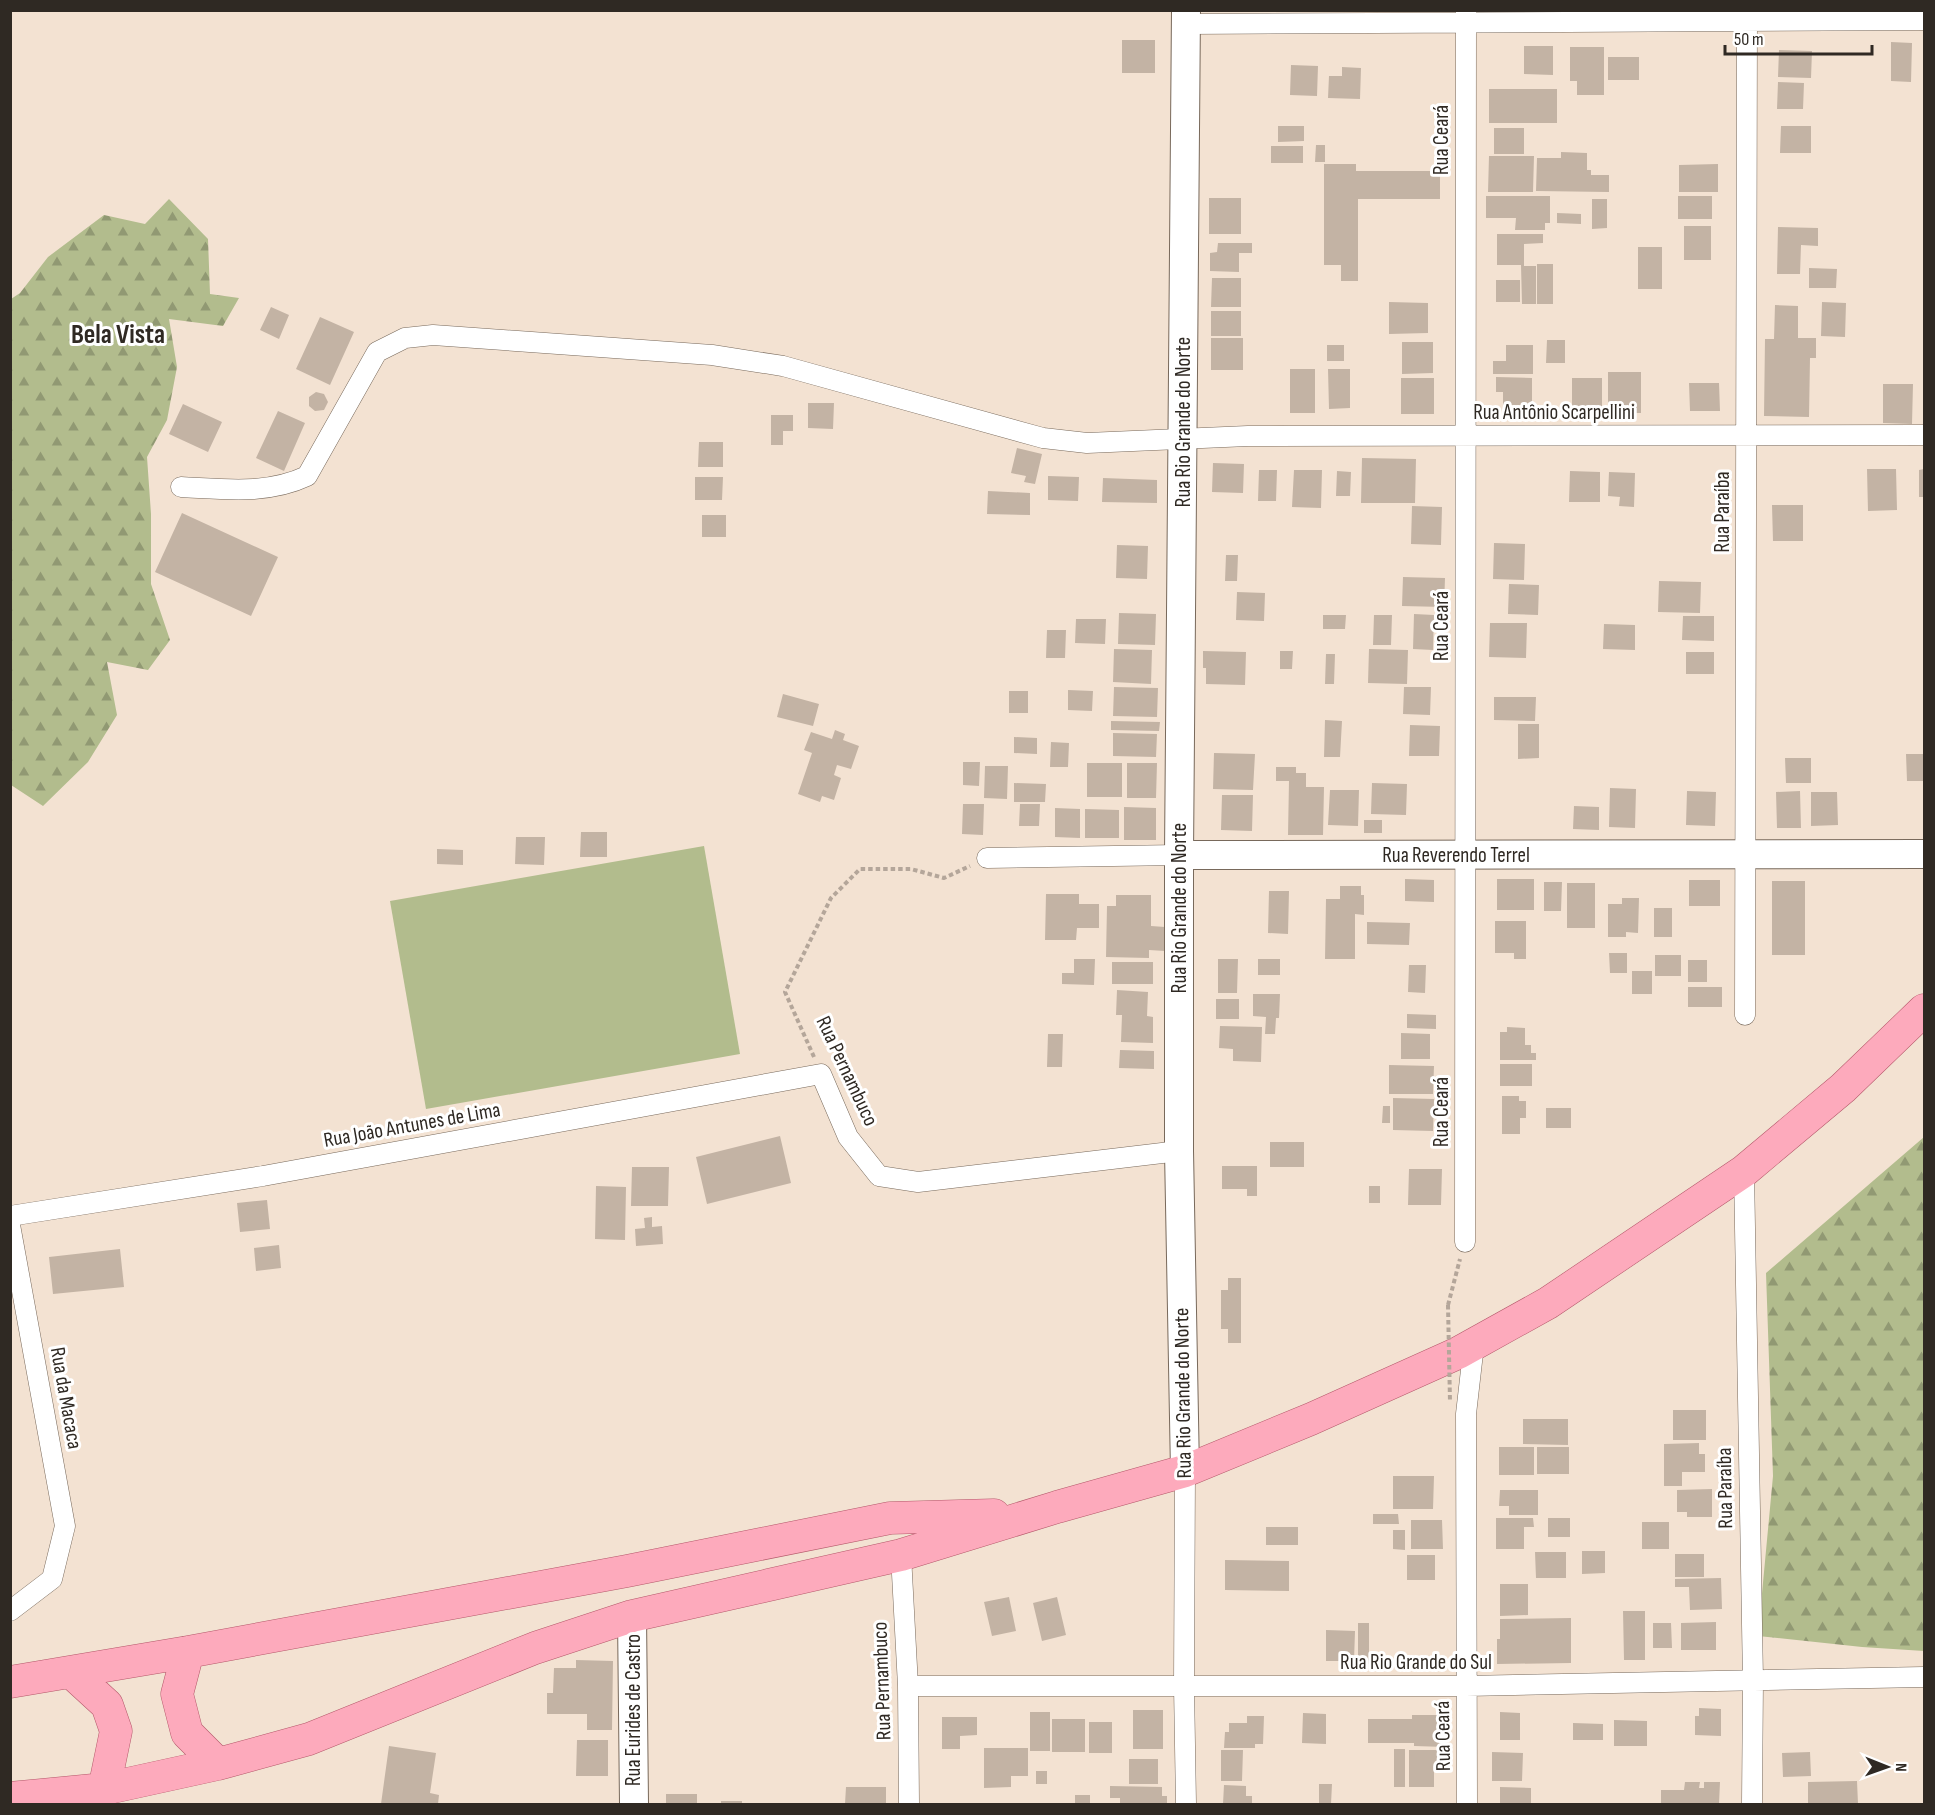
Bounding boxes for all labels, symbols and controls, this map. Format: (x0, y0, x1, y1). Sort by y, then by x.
scale bar (1725, 18, 1872, 56)
text: 50 m (1734, 29, 1764, 50)
street label: Rua Ceará (1429, 105, 1454, 175)
district label: Bela Vista (71, 319, 165, 351)
street label: Rua Rio Grande do Norte (1171, 337, 1196, 507)
street label: Rua Antônio Scarpellini (1473, 400, 1635, 425)
street label: Rua Paraíba (1710, 471, 1735, 553)
street label: Rua Ceará (1429, 591, 1454, 661)
street label: Rua Rio Grande do Norte (1167, 823, 1192, 993)
street label: Rua Reverendo Terrel (1382, 843, 1530, 868)
street label: Rua Pernambuco (811, 1012, 883, 1130)
street label: Rua Ceará (1429, 1077, 1454, 1147)
street label: Rua João Antunes de Lima (322, 1097, 502, 1153)
street label: Rua Rio Grande do Norte (1169, 1307, 1197, 1479)
street label: Rua da Macaca (45, 1345, 87, 1451)
street label: Rua Paraíba (1712, 1447, 1738, 1529)
street label: Rua Pernambuco (867, 1621, 897, 1741)
street label: Rua Eurides de Castro (621, 1634, 646, 1786)
street label: Rua Rio Grande do Sul (1340, 1650, 1492, 1675)
street label: Rua Ceará (1430, 1701, 1456, 1771)
north arrow (1857, 1737, 1917, 1797)
text: N (1891, 1763, 1910, 1772)

